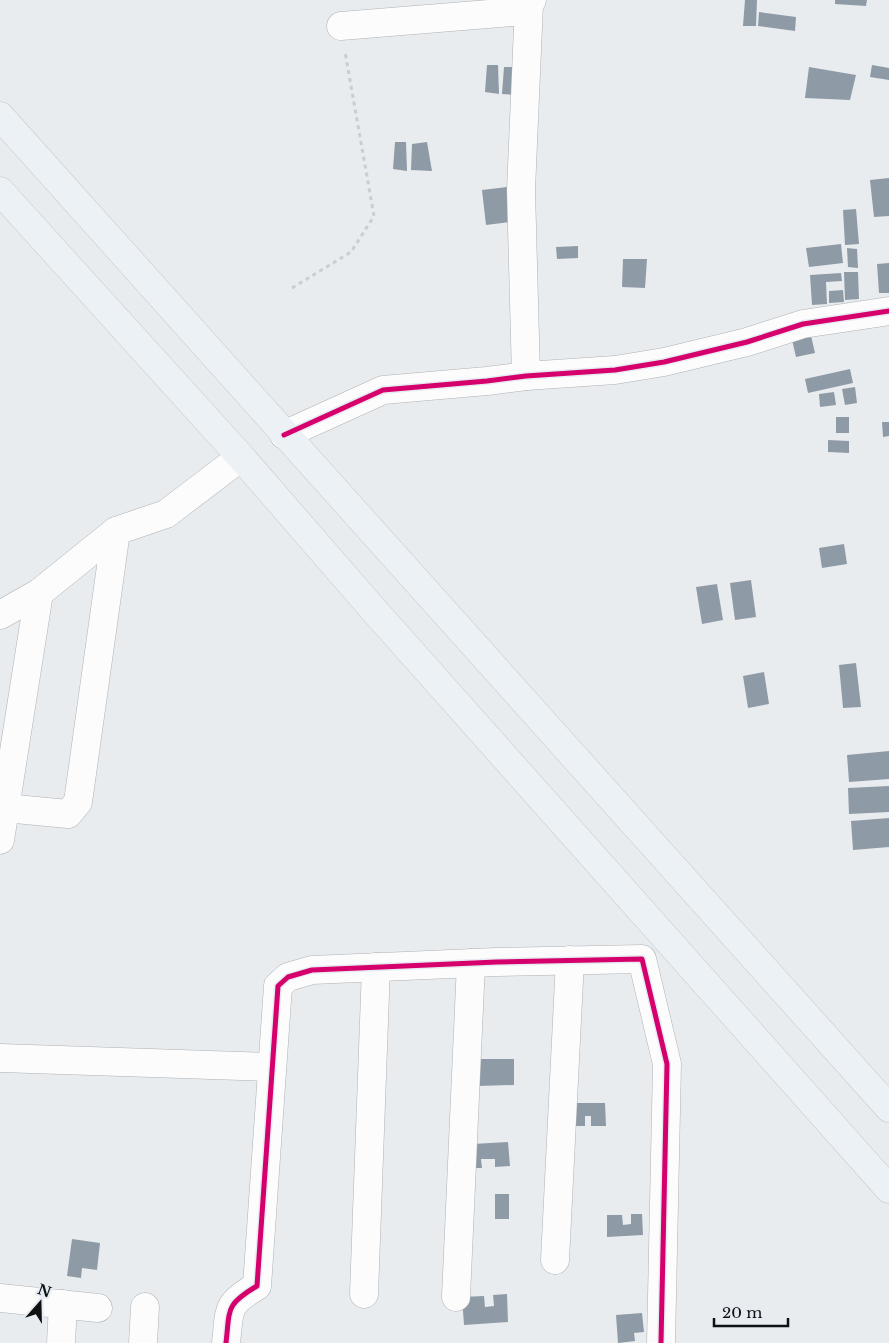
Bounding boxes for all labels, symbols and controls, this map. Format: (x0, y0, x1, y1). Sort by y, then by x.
north arrow (15, 1278, 65, 1328)
text: N (35, 1280, 54, 1301)
scale bar (714, 1296, 788, 1328)
text: 20 m (722, 1303, 762, 1322)

